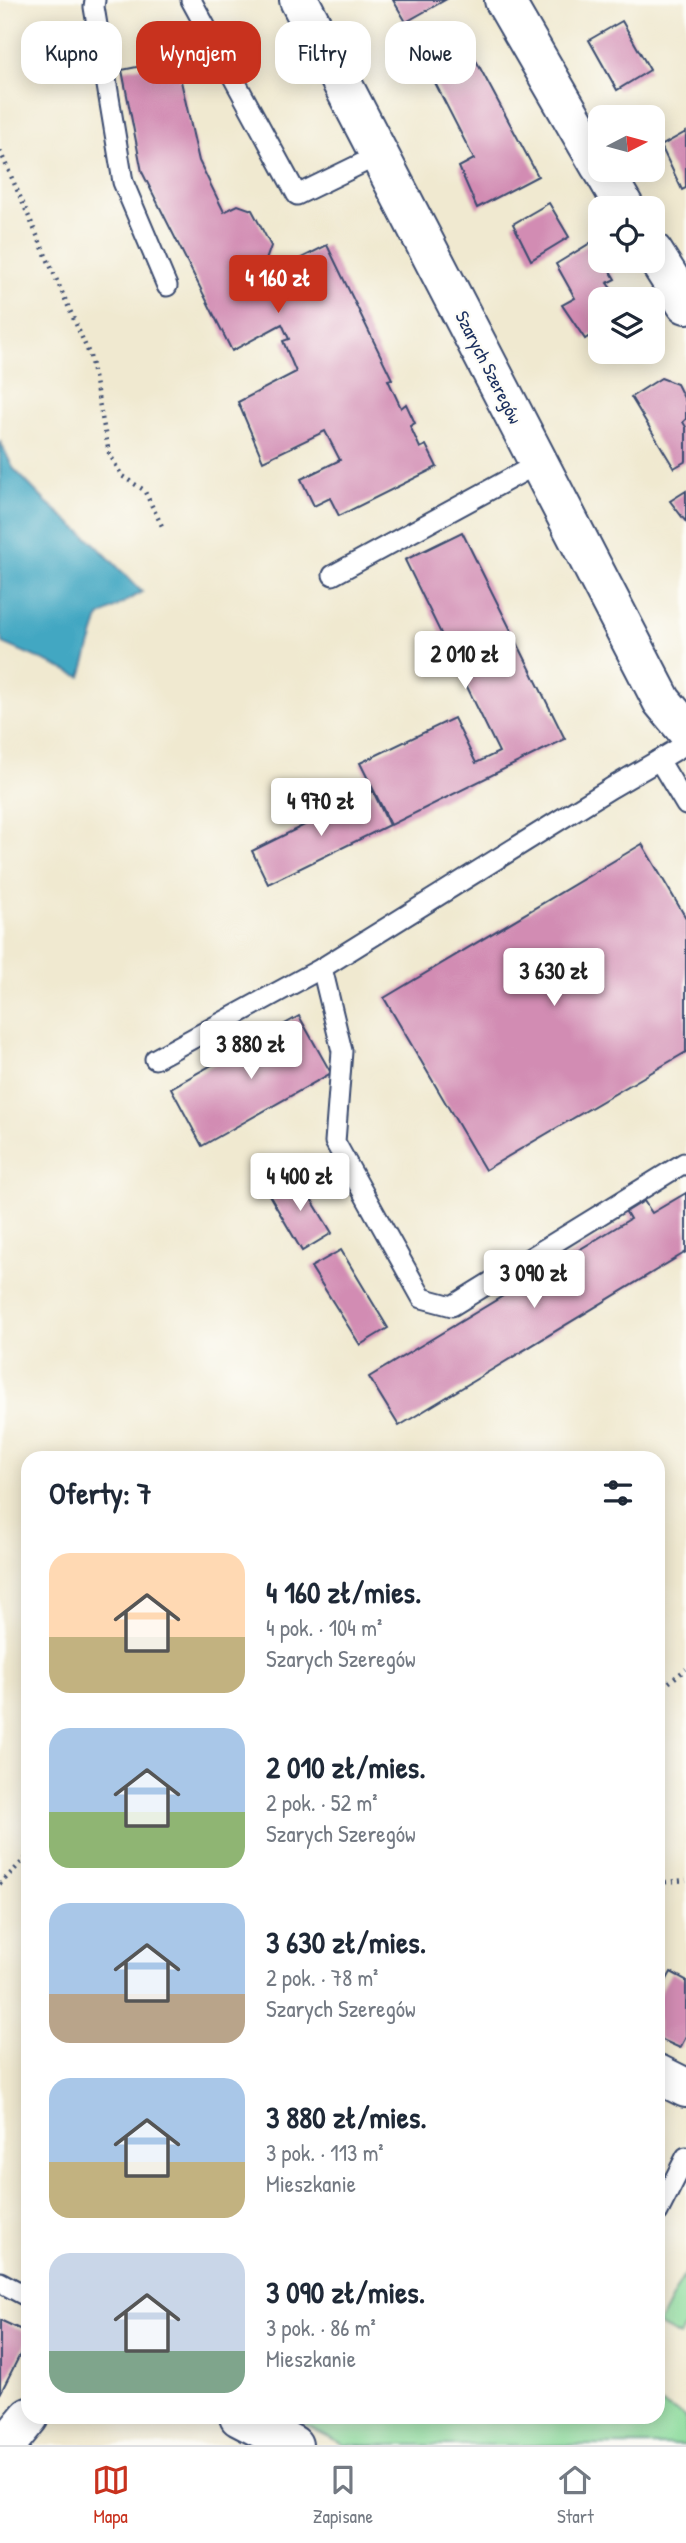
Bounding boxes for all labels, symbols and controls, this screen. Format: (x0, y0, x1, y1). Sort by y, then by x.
chip: Kupno (21, 21, 122, 84)
chip: Wynajem (136, 21, 261, 84)
chip: Filtry (275, 21, 371, 84)
chip: Nowe (385, 21, 476, 84)
north arrow (588, 105, 665, 182)
map controls (588, 105, 665, 364)
button: locate (588, 196, 665, 273)
pin: 4 160 zł (206, 256, 350, 315)
text: 4 160 zł (245, 262, 311, 293)
button: layers (588, 287, 665, 364)
street label: Szarych Szeregów (449, 306, 529, 428)
pin: 2 010 zł (393, 632, 537, 691)
text: 2 010 zł (431, 638, 499, 669)
pin: 4 970 zł (249, 778, 393, 838)
text: 4 970 zł (287, 785, 355, 816)
pin: 3 630 zł (482, 948, 626, 1008)
text: 3 630 zł (519, 955, 589, 986)
pin: 3 880 zł (179, 1021, 323, 1081)
text: 3 880 zł (216, 1028, 286, 1059)
pin: 4 400 zł (228, 1154, 372, 1213)
text: 4 400 zł (266, 1160, 334, 1191)
pin: 3 090 zł (462, 1250, 606, 1310)
text: 3 090 zł (500, 1257, 568, 1288)
text: Oferty: 7 (49, 1473, 152, 1513)
icon: filters (599, 1474, 637, 1512)
text: 4 160 zł/mies. (266, 1572, 421, 1612)
icon: home (105, 1581, 189, 1665)
text: 4 pok. · 104 m² (266, 1612, 382, 1643)
text: Szarych Szeregów (266, 1643, 416, 1674)
text: 2 010 zł/mies. (266, 1747, 426, 1787)
icon: home (105, 1756, 189, 1840)
text: 2 pok. · 52 m² (266, 1787, 378, 1818)
text: Szarych Szeregów (266, 1818, 416, 1849)
text: 3 630 zł/mies. (266, 1922, 426, 1962)
icon: home (105, 1931, 189, 2015)
text: 2 pok. · 78 m² (266, 1962, 378, 1993)
text: Szarych Szeregów (266, 1993, 416, 2024)
text: 3 880 zł/mies. (266, 2097, 427, 2137)
icon: home (105, 2106, 189, 2190)
text: 3 pok. · 113 m² (266, 2137, 384, 2168)
text: Mieszkanie (266, 2168, 356, 2199)
text: 3 090 zł/mies. (266, 2272, 425, 2312)
icon: home (105, 2281, 189, 2365)
text: 3 pok. · 86 m² (266, 2312, 376, 2343)
text: Mieszkanie (266, 2343, 356, 2374)
tab: Mapa (92, 2461, 130, 2529)
tab: Zapisane (313, 2461, 373, 2529)
tab: Start (556, 2461, 594, 2529)

